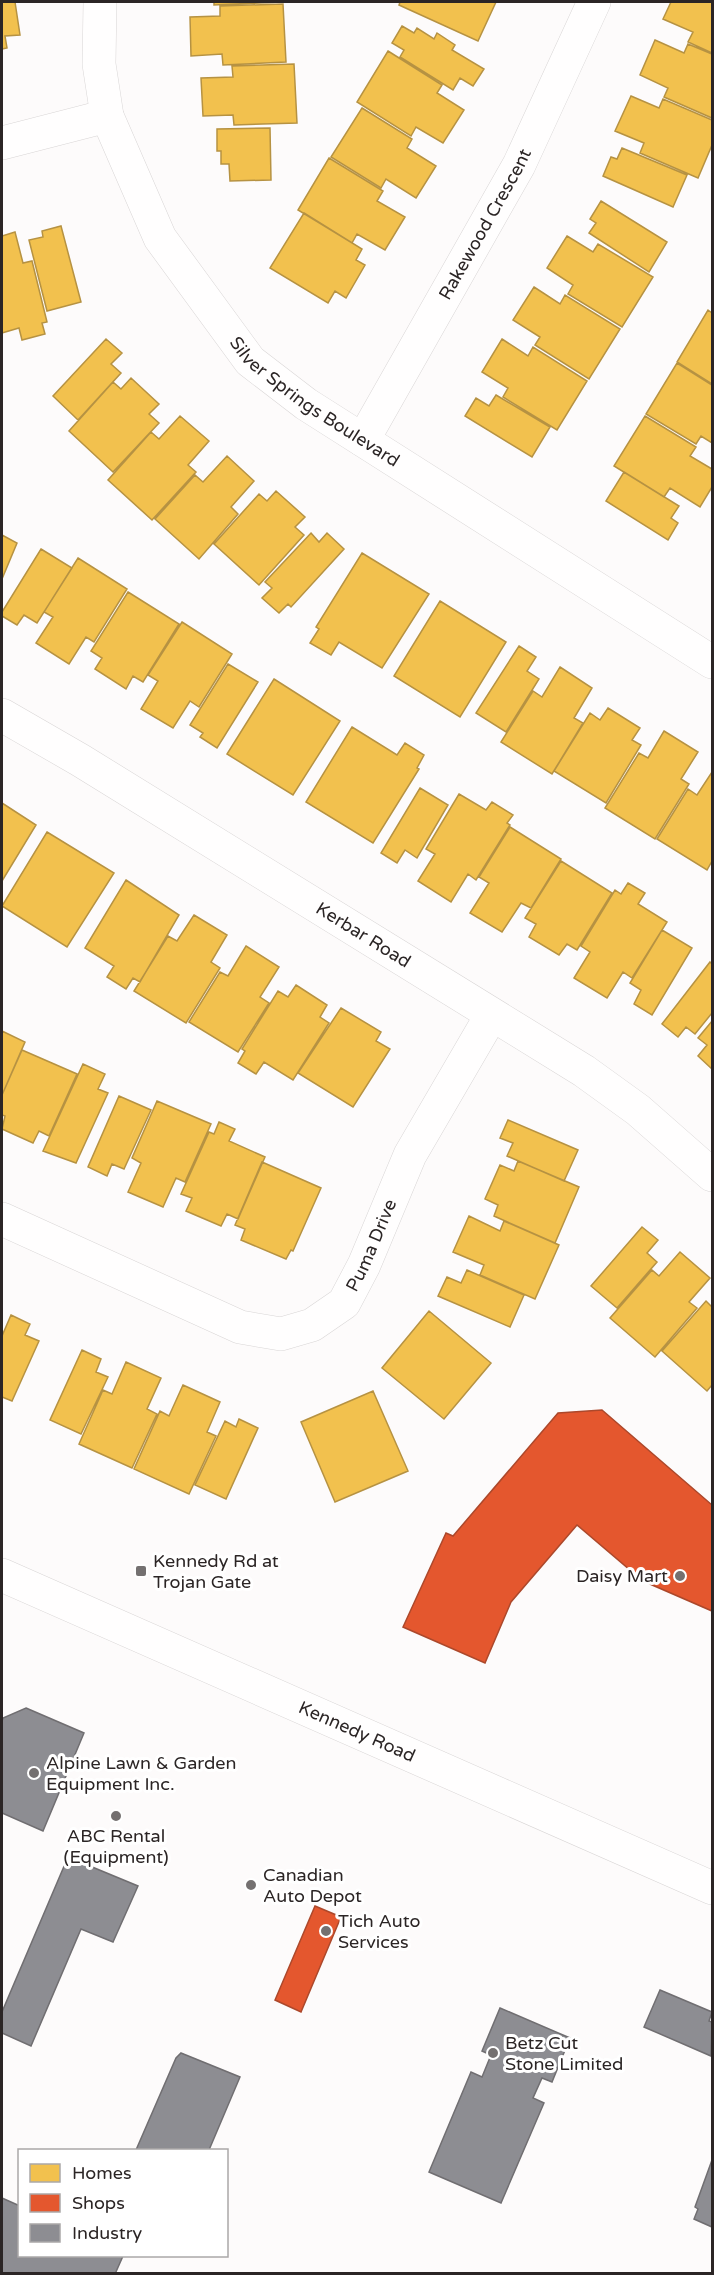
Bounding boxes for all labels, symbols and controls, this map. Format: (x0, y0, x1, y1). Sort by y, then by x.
street label: Rakewood Crescent (434, 145, 536, 304)
street label: Silver Springs Boulevard (225, 332, 404, 472)
street label: Kerbar Road (312, 897, 415, 972)
street label: Puma Drive (341, 1196, 401, 1295)
place label: Kennedy Rd at Trojan Gate (153, 1550, 279, 1593)
marker: Kennedy Rd at Trojan Gate (134, 1564, 148, 1578)
place label: Daisy Mart (576, 1565, 668, 1587)
marker: Daisy Mart (673, 1569, 687, 1583)
street label: Kennedy Road (295, 1696, 419, 1767)
place label: Alpine Lawn & Garden Equipment Inc. (46, 1752, 236, 1795)
marker: Alpine Lawn & Garden Equipment Inc. (27, 1766, 41, 1780)
marker: ABC Rental (Equipment) (109, 1809, 123, 1823)
place label: ABC Rental (Equipment) (63, 1825, 169, 1868)
place label: Canadian Auto Depot (263, 1864, 362, 1907)
marker: Canadian Auto Depot (244, 1878, 258, 1892)
place label: Tich Auto Services (338, 1910, 420, 1953)
marker: Tich Auto Services (319, 1924, 333, 1938)
place label: Betz Cut Stone Limited (505, 2032, 623, 2075)
marker: Betz Cut Stone Limited (486, 2046, 500, 2060)
legend (18, 2149, 228, 2257)
text: Homes (72, 2162, 132, 2184)
text: Shops (72, 2192, 125, 2214)
text: Industry (72, 2222, 143, 2244)

